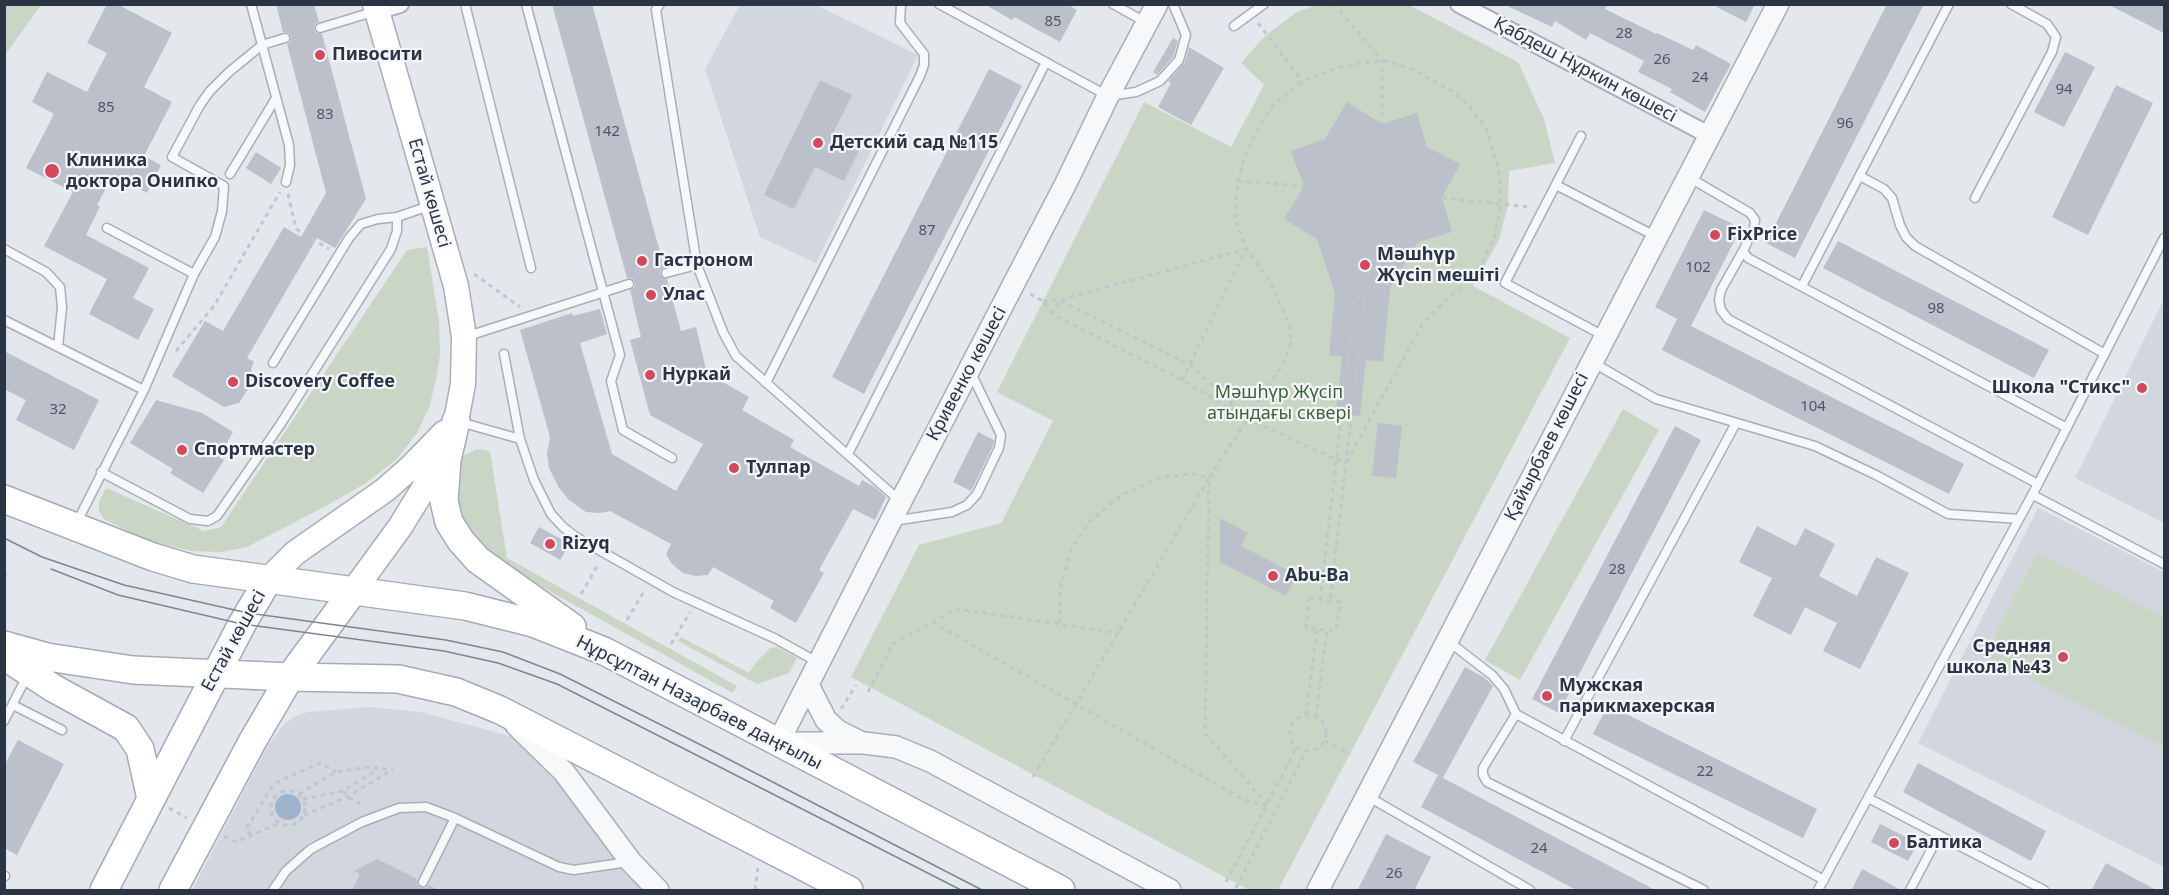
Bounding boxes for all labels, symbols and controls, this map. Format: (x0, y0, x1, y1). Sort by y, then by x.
house number: 85 (1044, 13, 1062, 31)
street label: Қабдеш Нұркин көшесі (1490, 13, 1680, 127)
house number: 28 (1615, 25, 1633, 43)
place label: Пивосити (332, 44, 423, 66)
marker: Пивосити (313, 48, 327, 62)
house number: 26 (1653, 51, 1671, 69)
house number: 24 (1691, 69, 1709, 87)
house number: 94 (2055, 81, 2073, 99)
house number: 85 (97, 99, 115, 117)
house number: 83 (316, 106, 334, 124)
house number: 96 (1836, 115, 1854, 133)
house number: 142 (594, 123, 620, 141)
place label: Детский сад №115 (830, 132, 998, 154)
street label: Естай көшесі (403, 136, 455, 250)
marker: Детский сад №115 (811, 136, 825, 150)
place label: Клиника доктора Онипко (66, 150, 218, 192)
marker: Клиника доктора Онипко (43, 162, 61, 180)
house number: 87 (918, 222, 936, 240)
place label: FixPrice (1727, 224, 1797, 246)
marker: FixPrice (1708, 228, 1722, 242)
place label: Мәшһүр Жүсіп мешіті (1377, 244, 1500, 286)
place label: Гастроном (654, 250, 753, 272)
marker: Гастроном (635, 254, 649, 268)
marker: Мәшһүр Жүсіп мешіті (1358, 258, 1372, 272)
house number: 102 (1685, 259, 1711, 277)
place label: Улас (663, 284, 705, 306)
marker: Улас (644, 288, 658, 302)
house number: 98 (1927, 300, 1945, 318)
street label: Кривенко көшесі (923, 303, 1011, 445)
place label: Нуркай (662, 364, 731, 386)
marker: Нуркай (643, 368, 657, 382)
street label: Қайырбаев көшесі (1500, 369, 1594, 525)
place label: Discovery Coffee (245, 371, 395, 393)
marker: Discovery Coffee (226, 375, 240, 389)
place label: Школа "Стикс" (1992, 377, 2130, 399)
marker: Школа "Стикс" (2135, 381, 2149, 395)
park label: Мәшһүр Жүсіп атындағы сквері (1207, 382, 1351, 424)
house number: 104 (1800, 398, 1826, 416)
house number: 32 (49, 401, 67, 419)
place label: Спортмастер (194, 439, 315, 461)
marker: Спортмастер (175, 443, 189, 457)
place label: Тулпар (746, 457, 811, 479)
marker: Тулпар (727, 461, 741, 475)
place label: Rizyq (562, 533, 610, 555)
marker: Rizyq (543, 537, 557, 551)
house number: 28 (1608, 561, 1626, 579)
place label: Abu-Ba (1285, 565, 1349, 587)
marker: Abu-Ba (1266, 569, 1280, 583)
street label: Естай көшесі (197, 586, 271, 696)
street label: Нұрсұлтан Назарбаев даңғылы (572, 631, 826, 775)
place label: Средняя школа №43 (1946, 636, 2051, 678)
marker: Средняя школа №43 (2056, 650, 2070, 664)
place label: Мужская парикмахерская (1559, 675, 1715, 718)
marker: Мужская парикмахерская (1540, 689, 1554, 703)
house number: 22 (1696, 763, 1714, 781)
place label: Балтика (1906, 832, 1982, 854)
marker: Балтика (1887, 836, 1901, 850)
house number: 24 (1530, 840, 1548, 858)
house number: 26 (1385, 865, 1403, 883)

